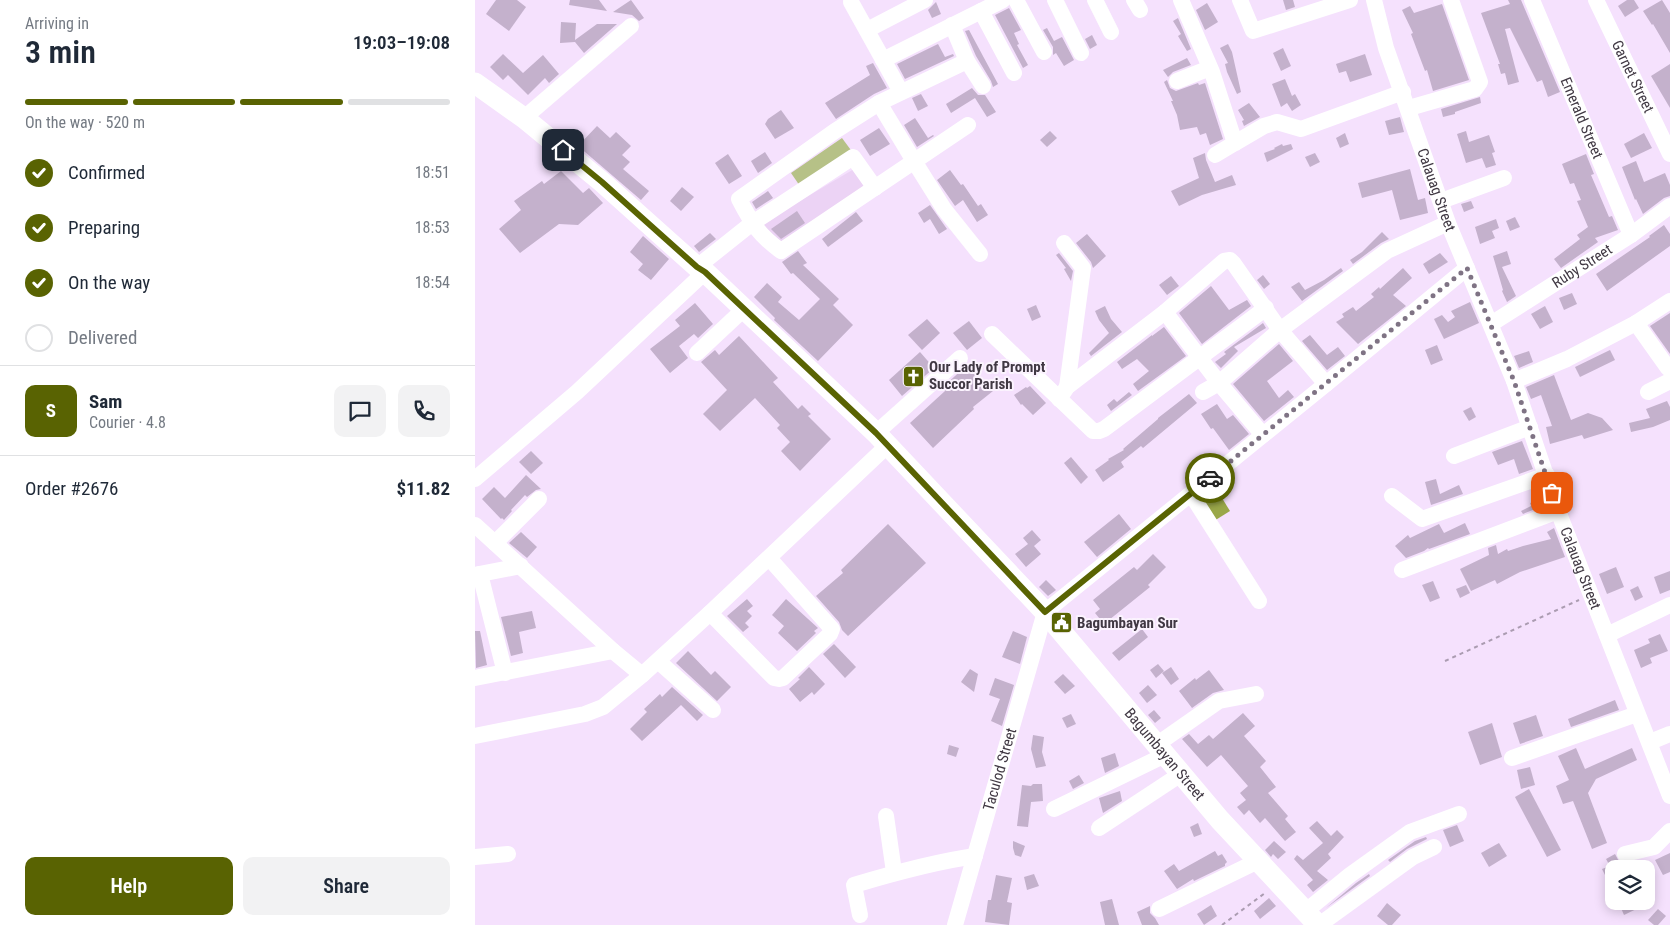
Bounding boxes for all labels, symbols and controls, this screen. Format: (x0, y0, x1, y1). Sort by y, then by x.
text: Arriving in (25, 14, 89, 33)
text: 19:03–19:08 (353, 31, 450, 54)
text: 3 min (25, 33, 96, 71)
street label: Garnet Street (1608, 38, 1658, 116)
street label: Emerald Street (1557, 74, 1607, 161)
text: On the way · 520 m (25, 113, 145, 132)
pin (542, 129, 584, 171)
icon: home (549, 136, 577, 164)
street label: Calauag Street (1413, 146, 1459, 234)
icon: check (25, 159, 53, 187)
text: Confirmed (68, 161, 145, 184)
text: 18:51 (415, 163, 450, 182)
icon: check (25, 214, 53, 242)
text: Preparing (68, 216, 140, 239)
text: 18:53 (415, 218, 450, 237)
street label: Ruby Street (1549, 240, 1615, 292)
icon: check (25, 269, 53, 297)
text: On the way (68, 271, 150, 294)
text: 18:54 (415, 273, 450, 292)
text: Delivered (68, 326, 137, 349)
place label: Our Lady of Prompt Succor Parish (929, 358, 1046, 393)
church icon: Our Lady of Prompt Succor Parish (901, 364, 925, 388)
button: chat (334, 385, 386, 437)
button: phone (398, 385, 450, 437)
text: Sam (89, 390, 122, 413)
text: S (46, 399, 56, 422)
text: Courier · 4.8 (89, 413, 166, 432)
courier (1185, 453, 1235, 503)
icon: car (1196, 464, 1224, 492)
pin (1531, 472, 1573, 514)
text: Order #2676 (25, 477, 118, 500)
text: $11.82 (396, 477, 450, 500)
icon: bag (1538, 479, 1566, 507)
street label: Calauag Street (1556, 524, 1605, 612)
public building icon: Bagumbayan Sur (1049, 611, 1073, 635)
place label: Bagumbayan Sur (1077, 614, 1178, 632)
street label: Bagumbayan Street (1121, 704, 1209, 804)
street label: Taculod Street (979, 726, 1020, 813)
button: Help (25, 857, 233, 915)
button: Share (243, 857, 450, 915)
map controls (1605, 860, 1655, 910)
button: layers (1605, 860, 1655, 910)

